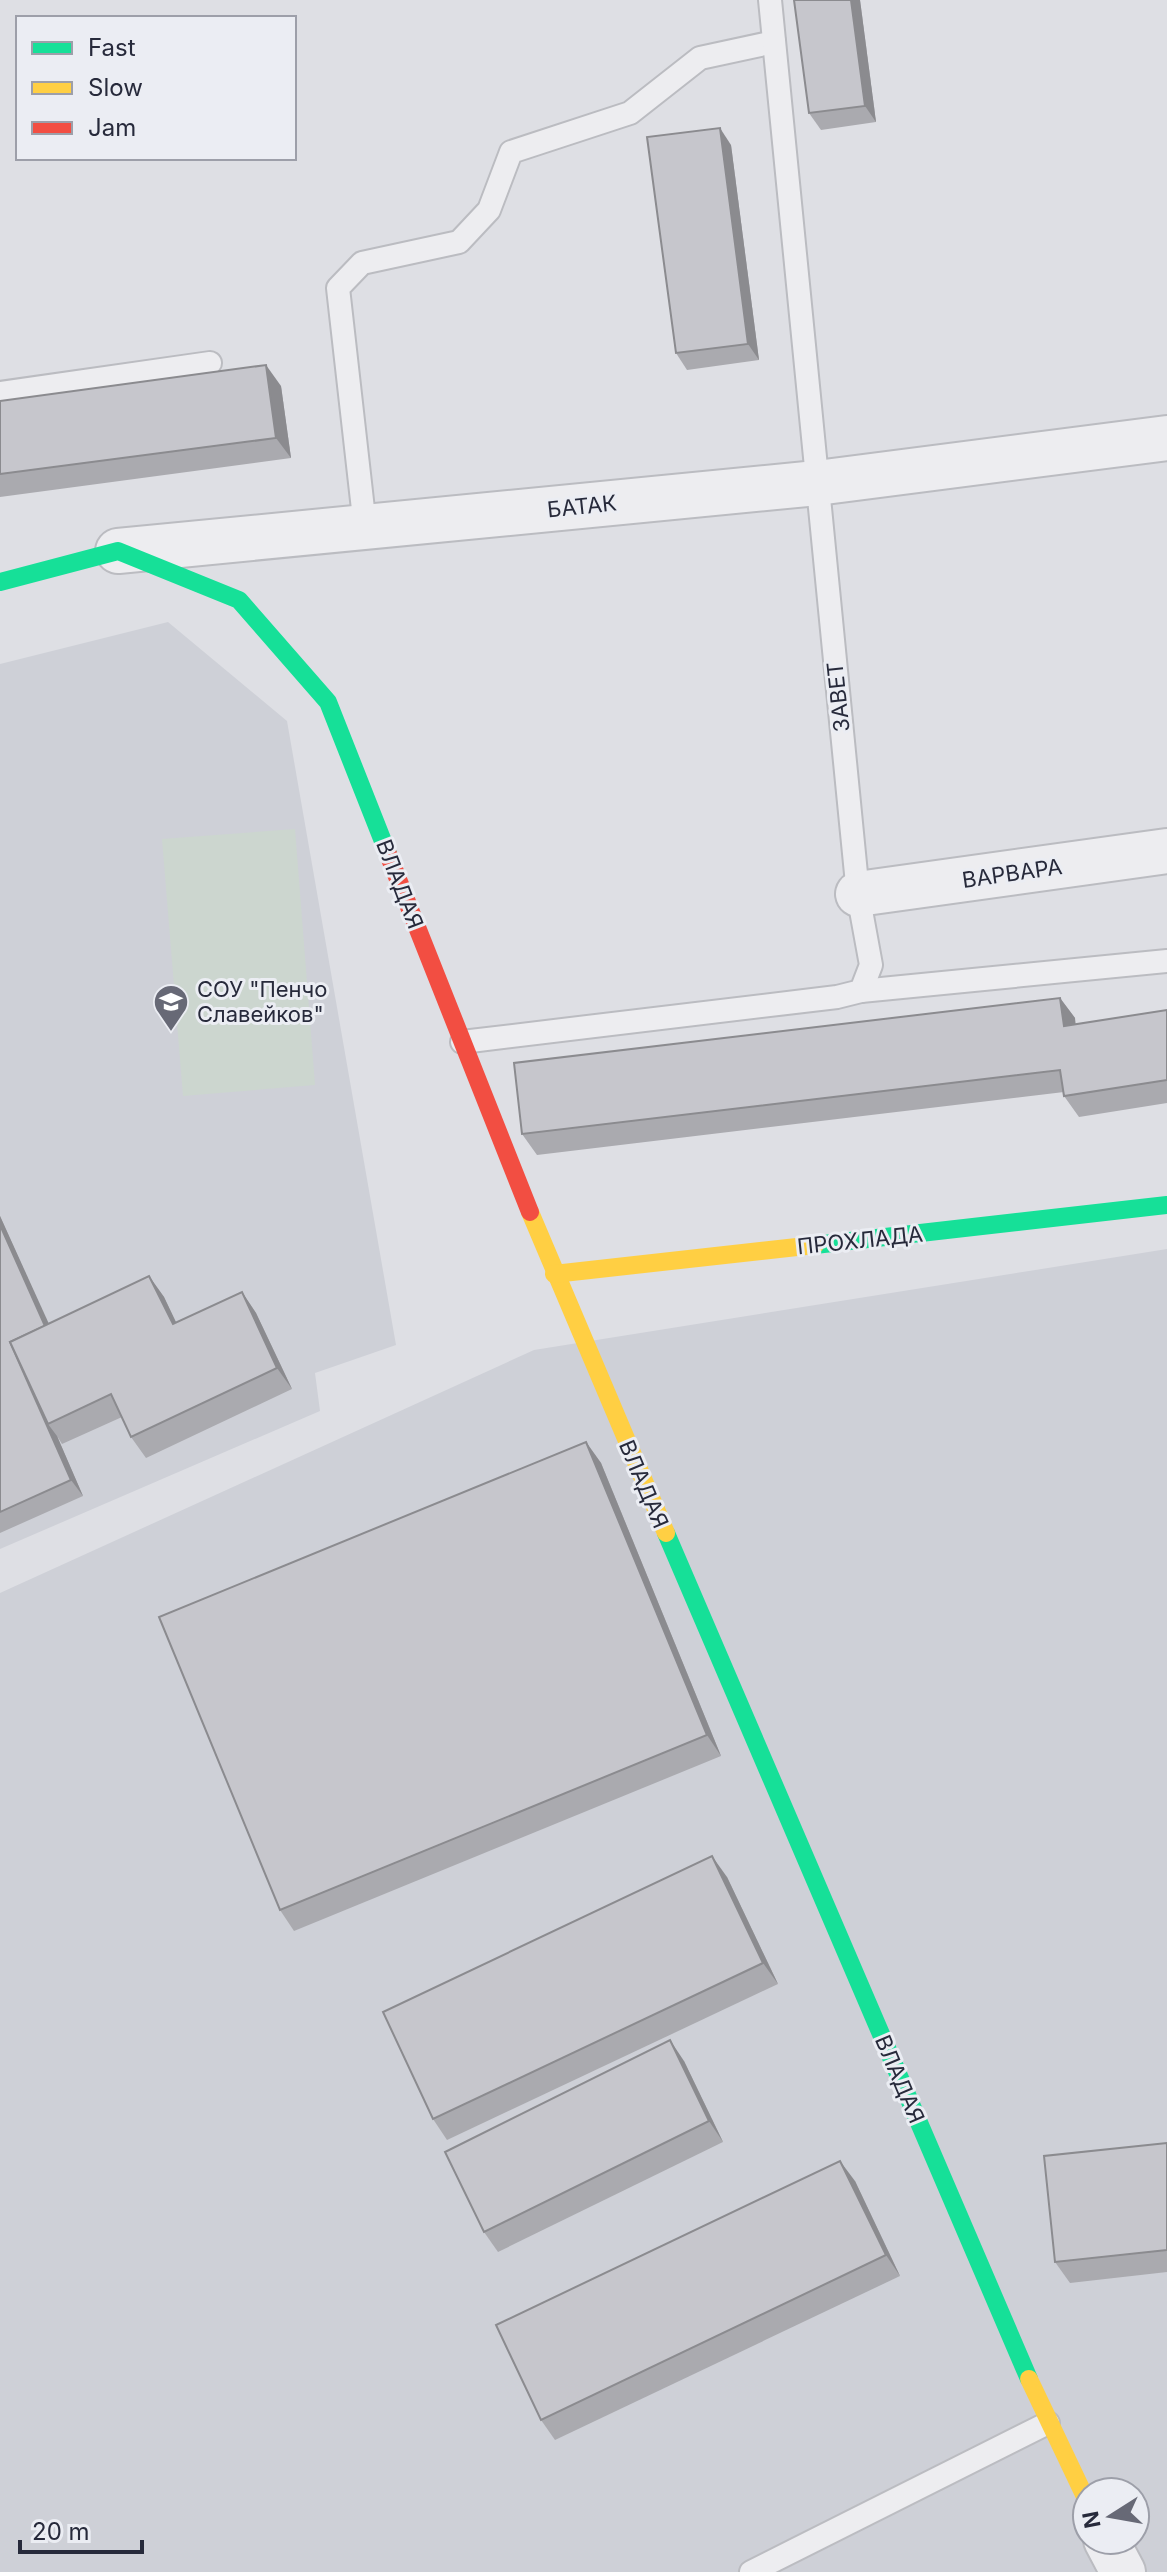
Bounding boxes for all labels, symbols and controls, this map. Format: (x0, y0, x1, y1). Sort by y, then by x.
legend (16, 16, 296, 160)
text: Fast (88, 33, 136, 62)
text: Slow (88, 73, 143, 102)
text: Jam (88, 113, 136, 142)
street label: БАТАК (546, 489, 618, 523)
street label: ЗАВЕТ (821, 661, 855, 733)
street label: ВЛАДАЯ (371, 836, 429, 932)
street label: ВАРВАРА (960, 853, 1064, 893)
place label: СОУ "Пенчо Славейков" (197, 976, 328, 1027)
school or university icon: СОУ "Пенчо Славейков" (152, 983, 190, 1033)
street label: ПРОХЛАДА (796, 1220, 924, 1260)
street label: ВЛАДАЯ (614, 1436, 674, 1532)
street label: ВЛАДАЯ (870, 2031, 930, 2127)
north arrow (1071, 2476, 1151, 2556)
scale bar (20, 2504, 142, 2554)
text: N (1077, 2509, 1106, 2531)
text: 20 m (32, 2517, 90, 2546)

